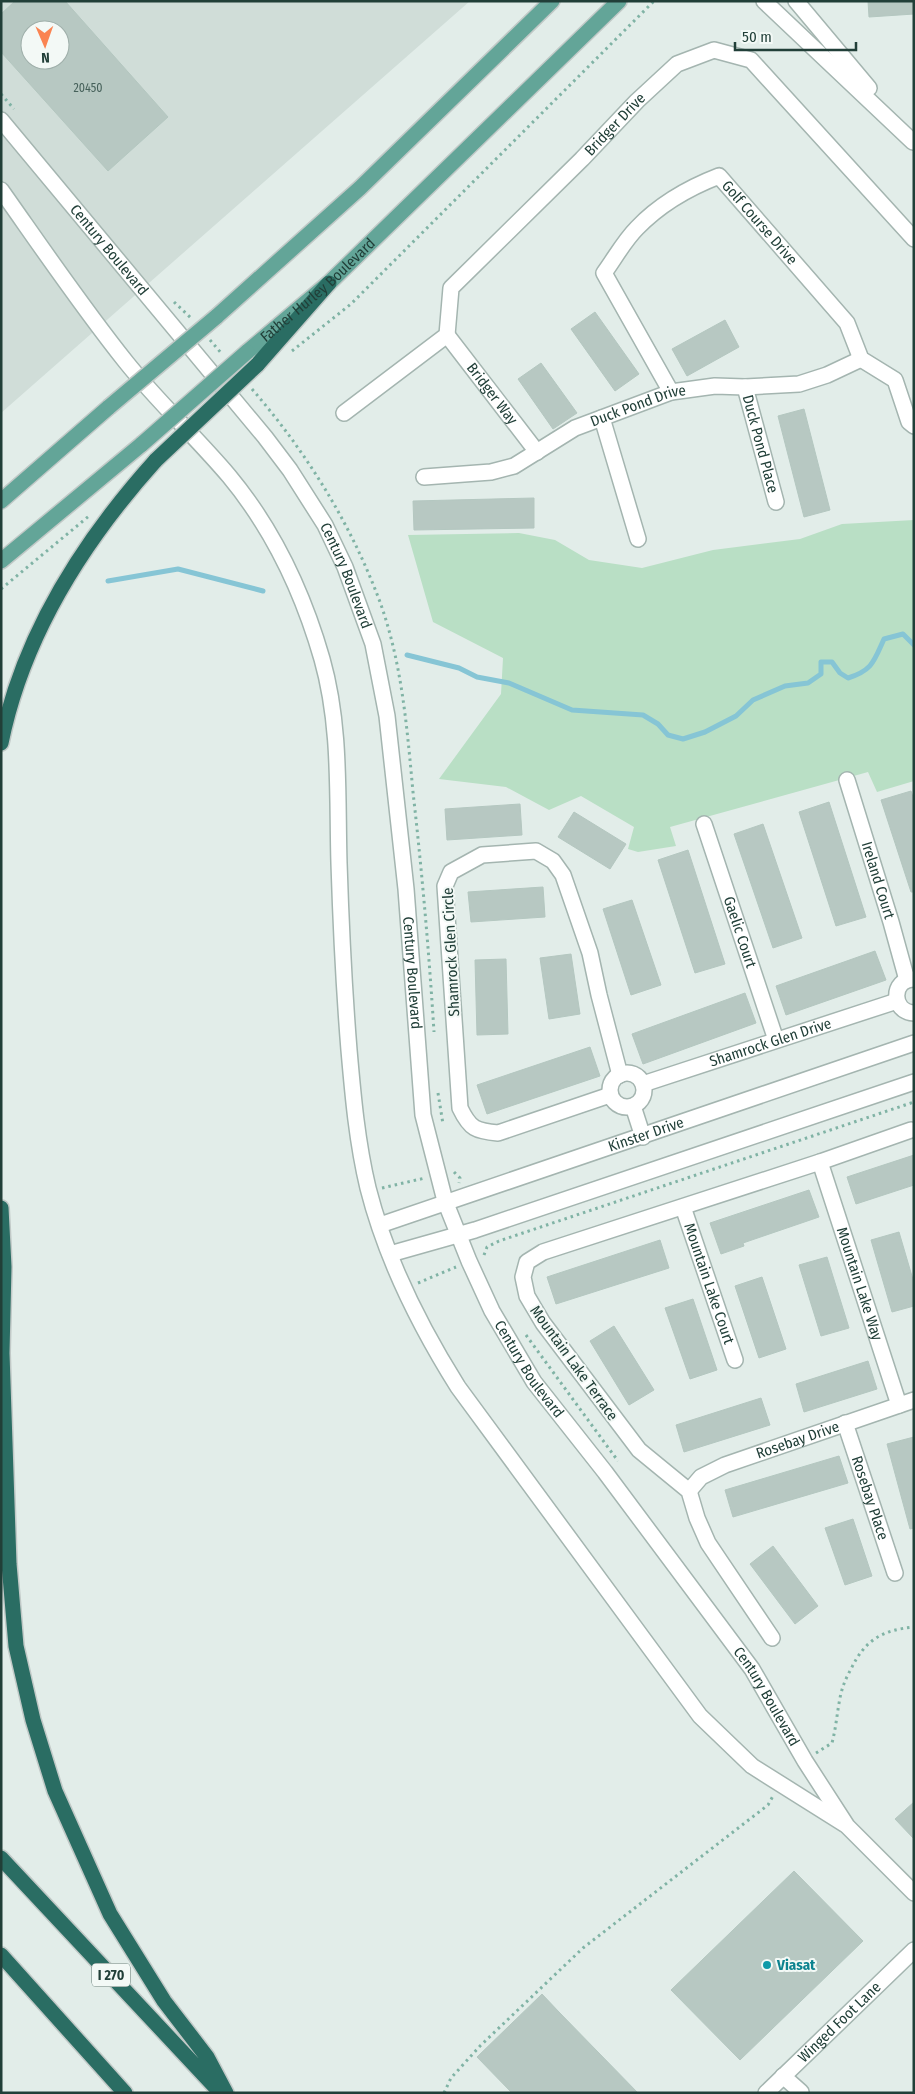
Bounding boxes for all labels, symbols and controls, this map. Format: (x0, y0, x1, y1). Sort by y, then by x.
north arrow (20, 20, 70, 70)
scale bar (735, 20, 856, 52)
text: 50 m (742, 28, 772, 46)
text: N (41, 49, 50, 66)
house number: 20450 (74, 81, 103, 95)
street label: Bridger Drive (581, 89, 649, 160)
street label: Golf Course Drive (718, 177, 801, 268)
street label: Century Boulevard (66, 201, 152, 299)
street label: Father Hurley Boulevard (257, 234, 379, 346)
street label: Bridger Way (463, 359, 522, 428)
street label: Duck Pond Drive (588, 381, 687, 430)
street label: Duck Pond Place (739, 393, 782, 495)
street label: Century Boulevard (316, 520, 376, 631)
street label: Ireland Court (858, 839, 899, 921)
street label: Shamrock Glen Circle (439, 887, 463, 1017)
street label: Gaelic Court (720, 894, 760, 970)
street label: Century Boulevard (399, 916, 426, 1030)
street label: Shamrock Glen Drive (707, 1014, 834, 1071)
street label: Kinster Drive (606, 1113, 686, 1156)
street label: Mountain Lake Court (680, 1221, 738, 1347)
street label: Mountain Lake Way (833, 1225, 886, 1343)
street label: Mountain Lake Terrace (526, 1302, 622, 1424)
street label: Century Boulevard (491, 1317, 568, 1421)
street label: Rosebay Drive (754, 1417, 841, 1463)
street label: Rosebay Place (848, 1454, 892, 1542)
street label: Century Boulevard (730, 1643, 803, 1749)
place label: Viasat (776, 1956, 816, 1974)
marker: Viasat (761, 1959, 773, 1971)
road number: I 270 (92, 1964, 130, 1986)
street label: Winged Foot Lane (794, 1978, 885, 2066)

